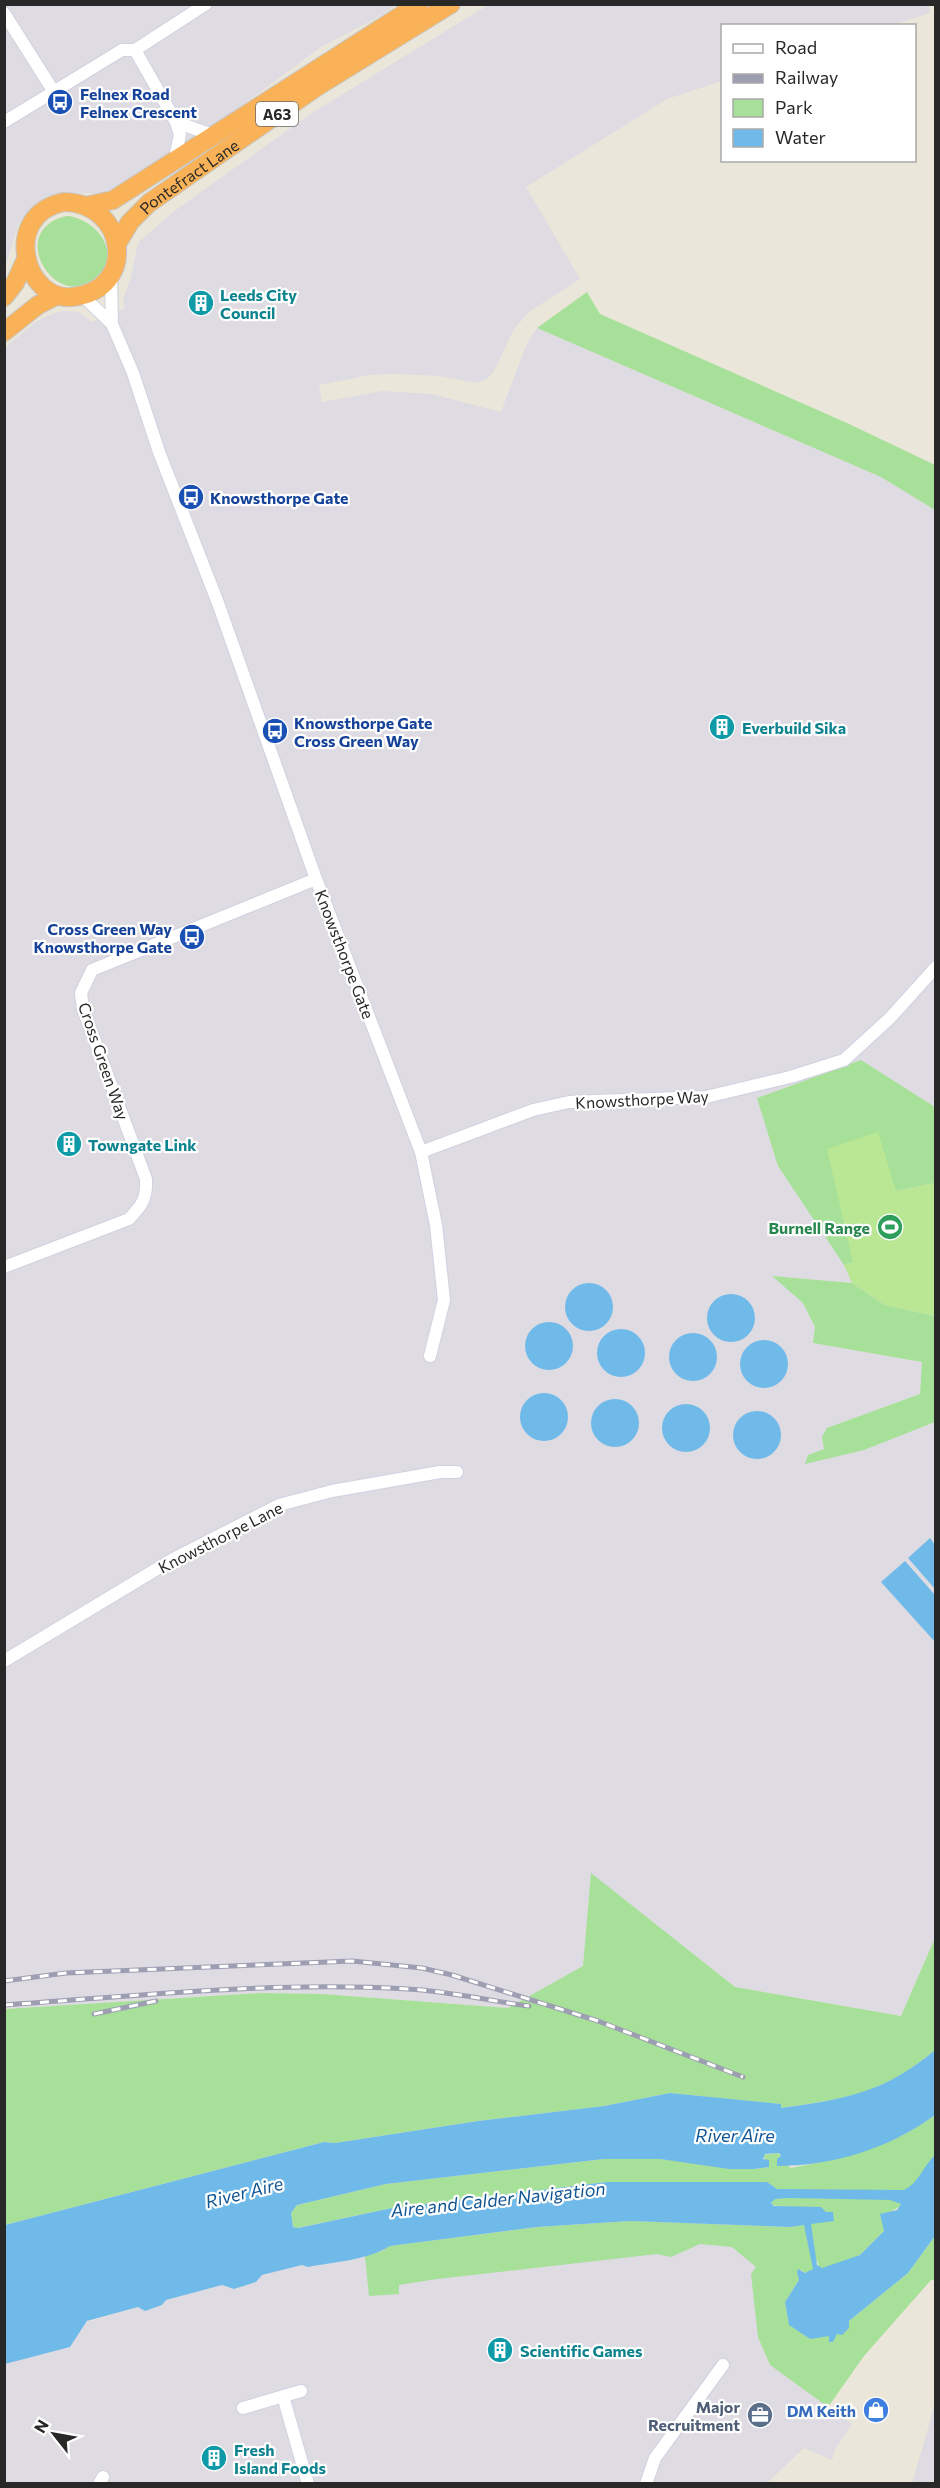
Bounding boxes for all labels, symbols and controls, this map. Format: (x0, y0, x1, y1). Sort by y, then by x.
legend (721, 24, 916, 162)
text: Road (775, 36, 817, 58)
text: Railway (775, 66, 838, 88)
place label: Felnex Road Felnex Crescent (80, 84, 197, 121)
bus stop icon: Felnex Road Felnex Crescent (45, 87, 75, 117)
text: Park (775, 96, 813, 118)
road number: A63 (256, 102, 298, 126)
text: Water (775, 126, 826, 148)
street label: Pontefract Lane (135, 135, 242, 217)
place label: Leeds City Council (220, 285, 297, 322)
building icon: Leeds City Council (186, 288, 216, 318)
bus stop icon: Knowsthorpe Gate (176, 482, 206, 512)
place label: Knowsthorpe Gate (210, 488, 349, 507)
building icon: Everbuild Sika (707, 712, 737, 742)
place label: Knowsthorpe Gate Cross Green Way (294, 713, 433, 750)
bus stop icon: Knowsthorpe Gate Cross Green Way (260, 716, 290, 746)
place label: Everbuild Sika (742, 718, 846, 737)
street label: Knowsthorpe Gate (312, 887, 378, 1021)
place label: Cross Green Way Knowsthorpe Gate (33, 919, 172, 956)
bus stop icon: Cross Green Way Knowsthorpe Gate (177, 922, 207, 952)
street label: Cross Green Way (75, 1000, 133, 1122)
street label: Knowsthorpe Way (575, 1086, 709, 1112)
building icon: Towngate Link (54, 1129, 84, 1159)
place label: Towngate Link (88, 1135, 197, 1154)
sports icon: Burnell Range (875, 1212, 905, 1242)
place label: Burnell Range (769, 1218, 870, 1237)
street label: Knowsthorpe Lane (155, 1497, 285, 1577)
water label: River Aire (695, 2124, 775, 2146)
water label: River Aire (203, 2172, 286, 2212)
water label: Aire and Calder Navigation (389, 2177, 607, 2221)
building icon: Scientific Games (485, 2335, 515, 2365)
place label: Scientific Games (520, 2341, 642, 2360)
shop icon: DM Keith (861, 2395, 891, 2425)
place label: Major Recruitment (648, 2397, 740, 2434)
office icon: Major Recruitment (745, 2400, 775, 2430)
place label: DM Keith (787, 2401, 856, 2420)
north arrow (24, 2404, 84, 2464)
text: N (29, 2416, 52, 2436)
place label: Fresh Island Foods (234, 2440, 326, 2477)
building icon: Fresh Island Foods (199, 2443, 229, 2473)

